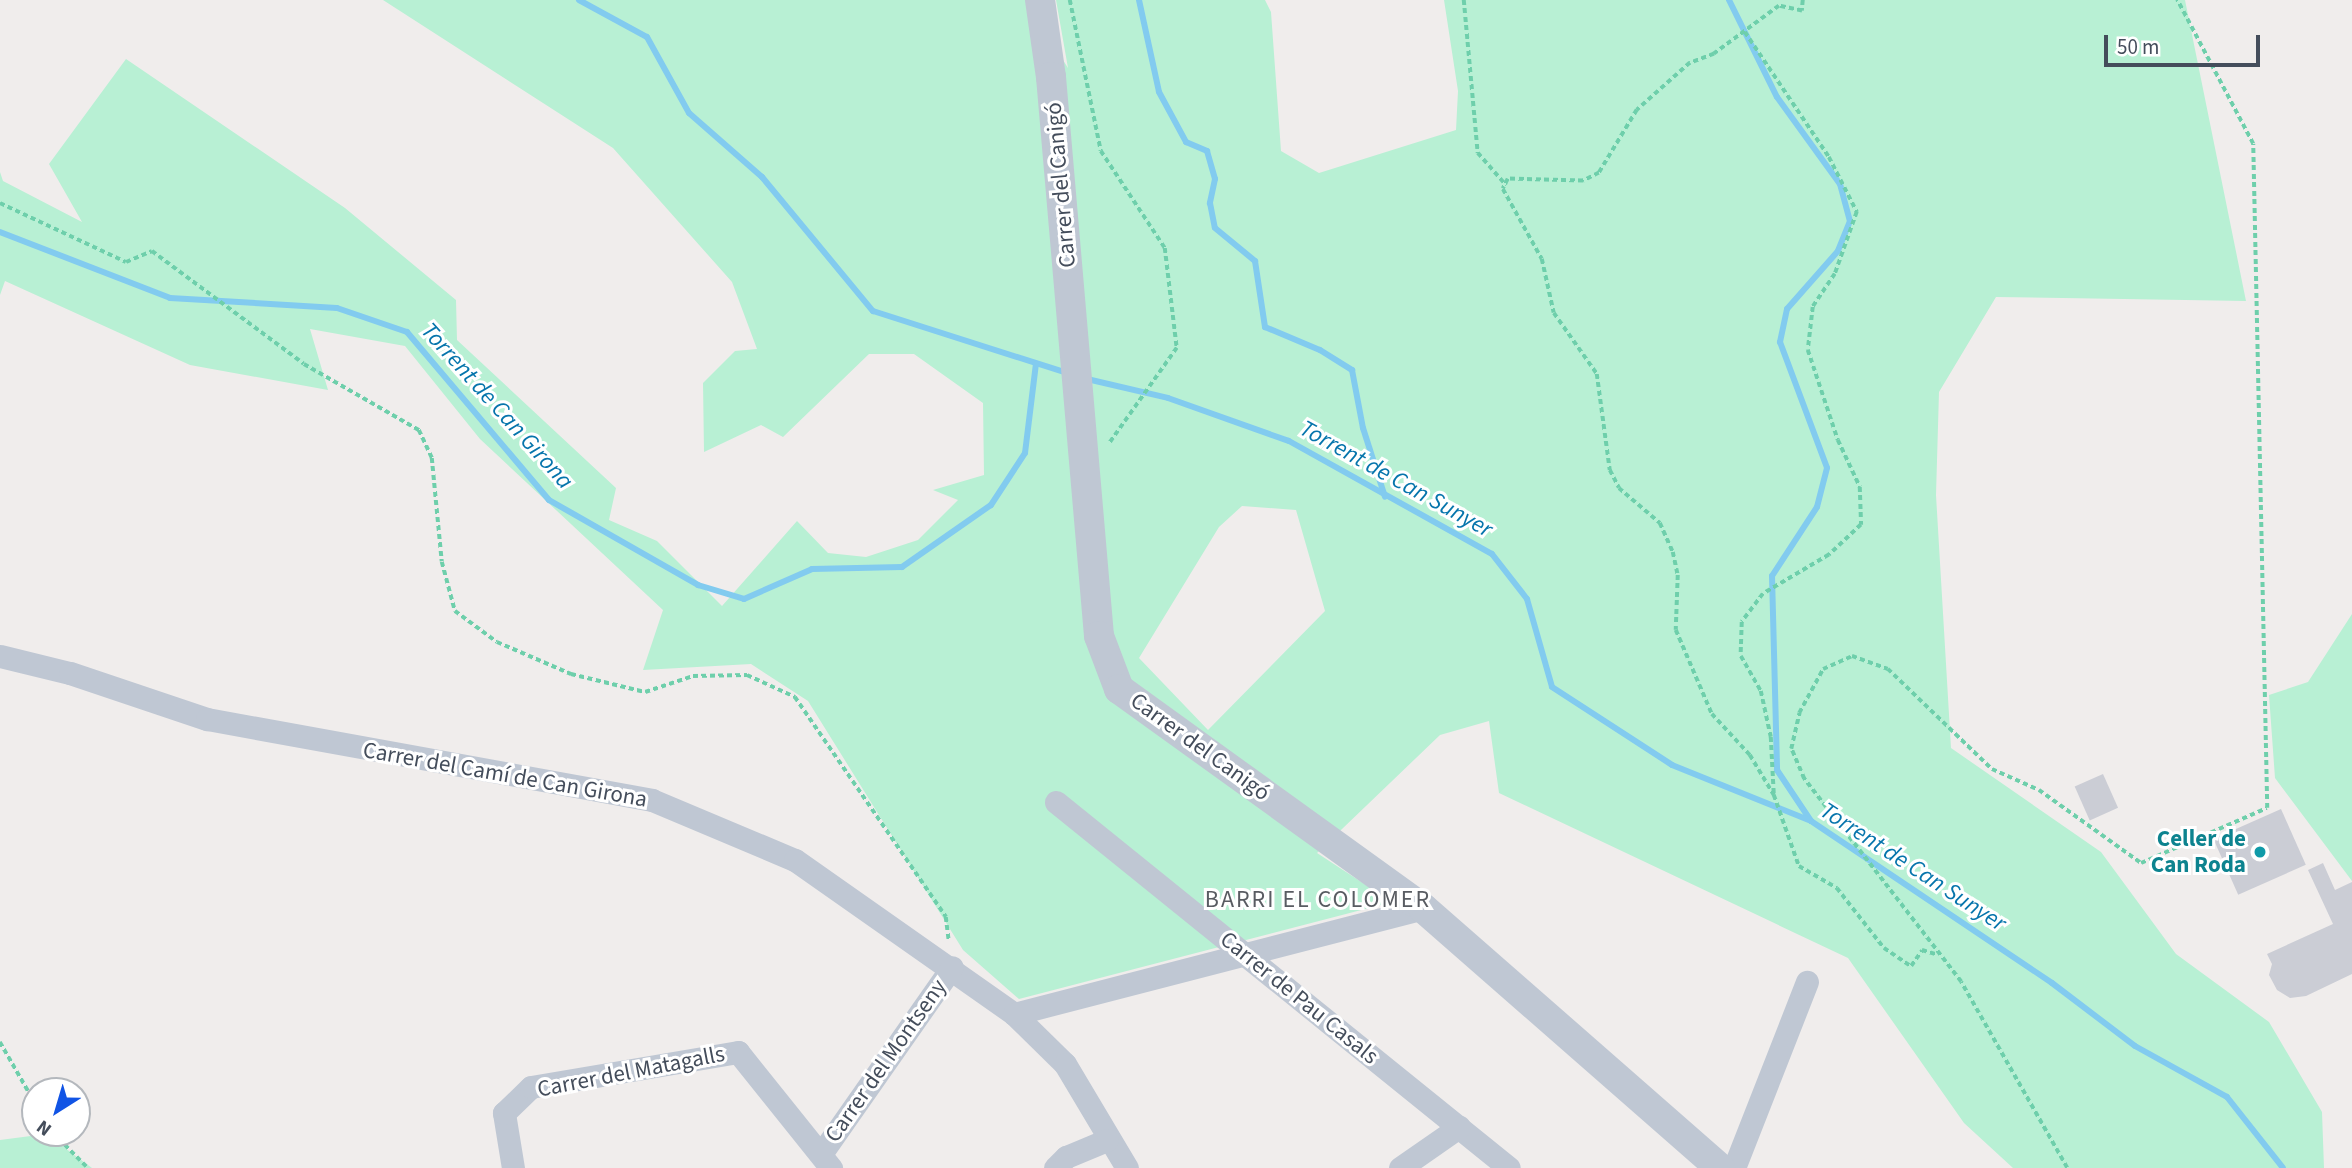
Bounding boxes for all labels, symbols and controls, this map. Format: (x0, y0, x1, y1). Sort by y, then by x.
scale bar (2107, 21, 2263, 65)
text: 50 m (2117, 32, 2159, 62)
street label: Carrer del Canigó (1040, 101, 1082, 269)
water label: Torrent de Can Girona (415, 317, 579, 495)
water label: Torrent de Can Sunyer (1295, 414, 1497, 544)
street label: Carrer del Canigó (1125, 687, 1275, 807)
street label: Carrer del Camí de Can Girona (361, 736, 649, 814)
water label: Torrent de Can Sunyer (1815, 796, 2011, 938)
place label: Celler de Can Roda (2151, 825, 2246, 879)
marker: Celler de Can Roda (2252, 844, 2268, 860)
district label: BARRI EL COLOMER (1207, 886, 1429, 914)
street label: Carrer de Pau Casals (1214, 926, 1384, 1070)
street label: Carrer del Montseny (819, 974, 953, 1148)
street label: Carrer del Matagalls (535, 1040, 727, 1104)
north arrow (21, 1077, 91, 1147)
text: N (31, 1113, 57, 1142)

